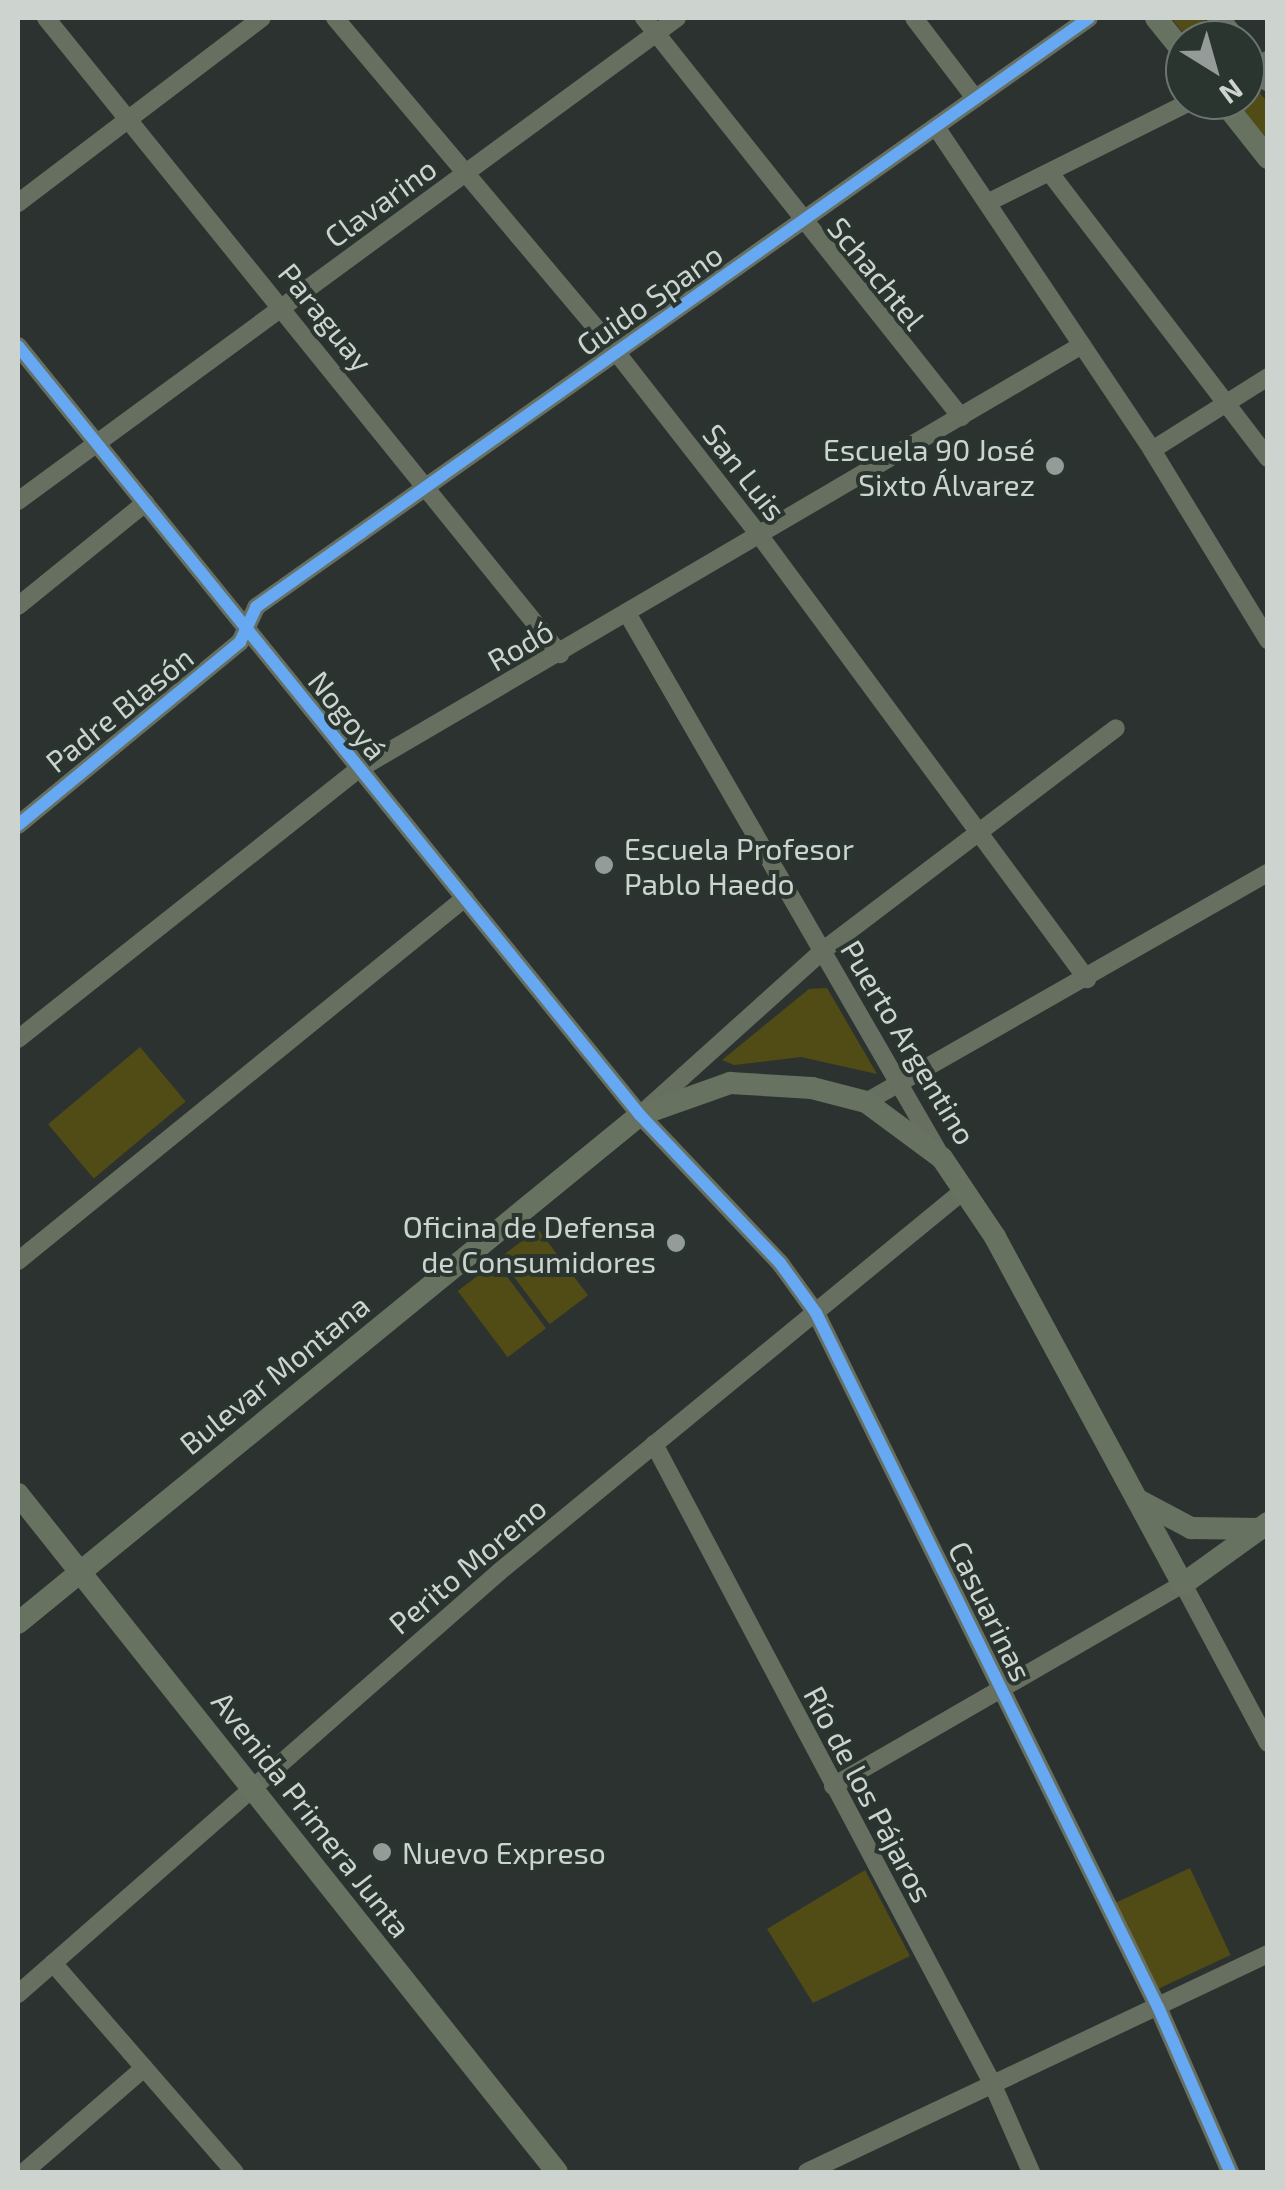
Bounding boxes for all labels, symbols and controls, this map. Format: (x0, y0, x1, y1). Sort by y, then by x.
north arrow (1165, 20, 1265, 120)
text: N (1214, 73, 1250, 112)
street label: Clavarino (317, 150, 443, 254)
street label: Schachtel (821, 210, 933, 336)
street label: Guido Spano (569, 236, 729, 362)
street label: Paraguay (272, 256, 380, 378)
street label: San Luis (696, 417, 794, 527)
place label: Escuela 90 José Sixto Álvarez (822, 431, 1035, 502)
marker: Escuela 90 José Sixto Álvarez (1044, 455, 1066, 477)
street label: Rodó (481, 612, 559, 678)
street label: Padre Blasón (38, 639, 200, 779)
street label: Nogoyá (301, 663, 395, 767)
place label: Escuela Profesor Pablo Haedo (624, 830, 854, 900)
marker: Escuela Profesor Pablo Haedo (593, 854, 615, 876)
street label: Puerto Argentino (834, 933, 984, 1151)
place label: Oficina de Defensa de Consumidores (403, 1208, 656, 1278)
marker: Oficina de Defensa de Consumidores (665, 1232, 687, 1254)
street label: Bulevar Montana (172, 1286, 376, 1462)
street label: Perito Moreno (381, 1489, 553, 1641)
street label: Casuarinas (942, 1535, 1040, 1687)
street label: Río de los Pájaros (797, 1680, 941, 1908)
street label: Avenida Primera Junta (205, 1684, 419, 1944)
place label: Nuevo Expreso (402, 1834, 606, 1870)
marker: Nuevo Expreso (371, 1841, 393, 1863)

